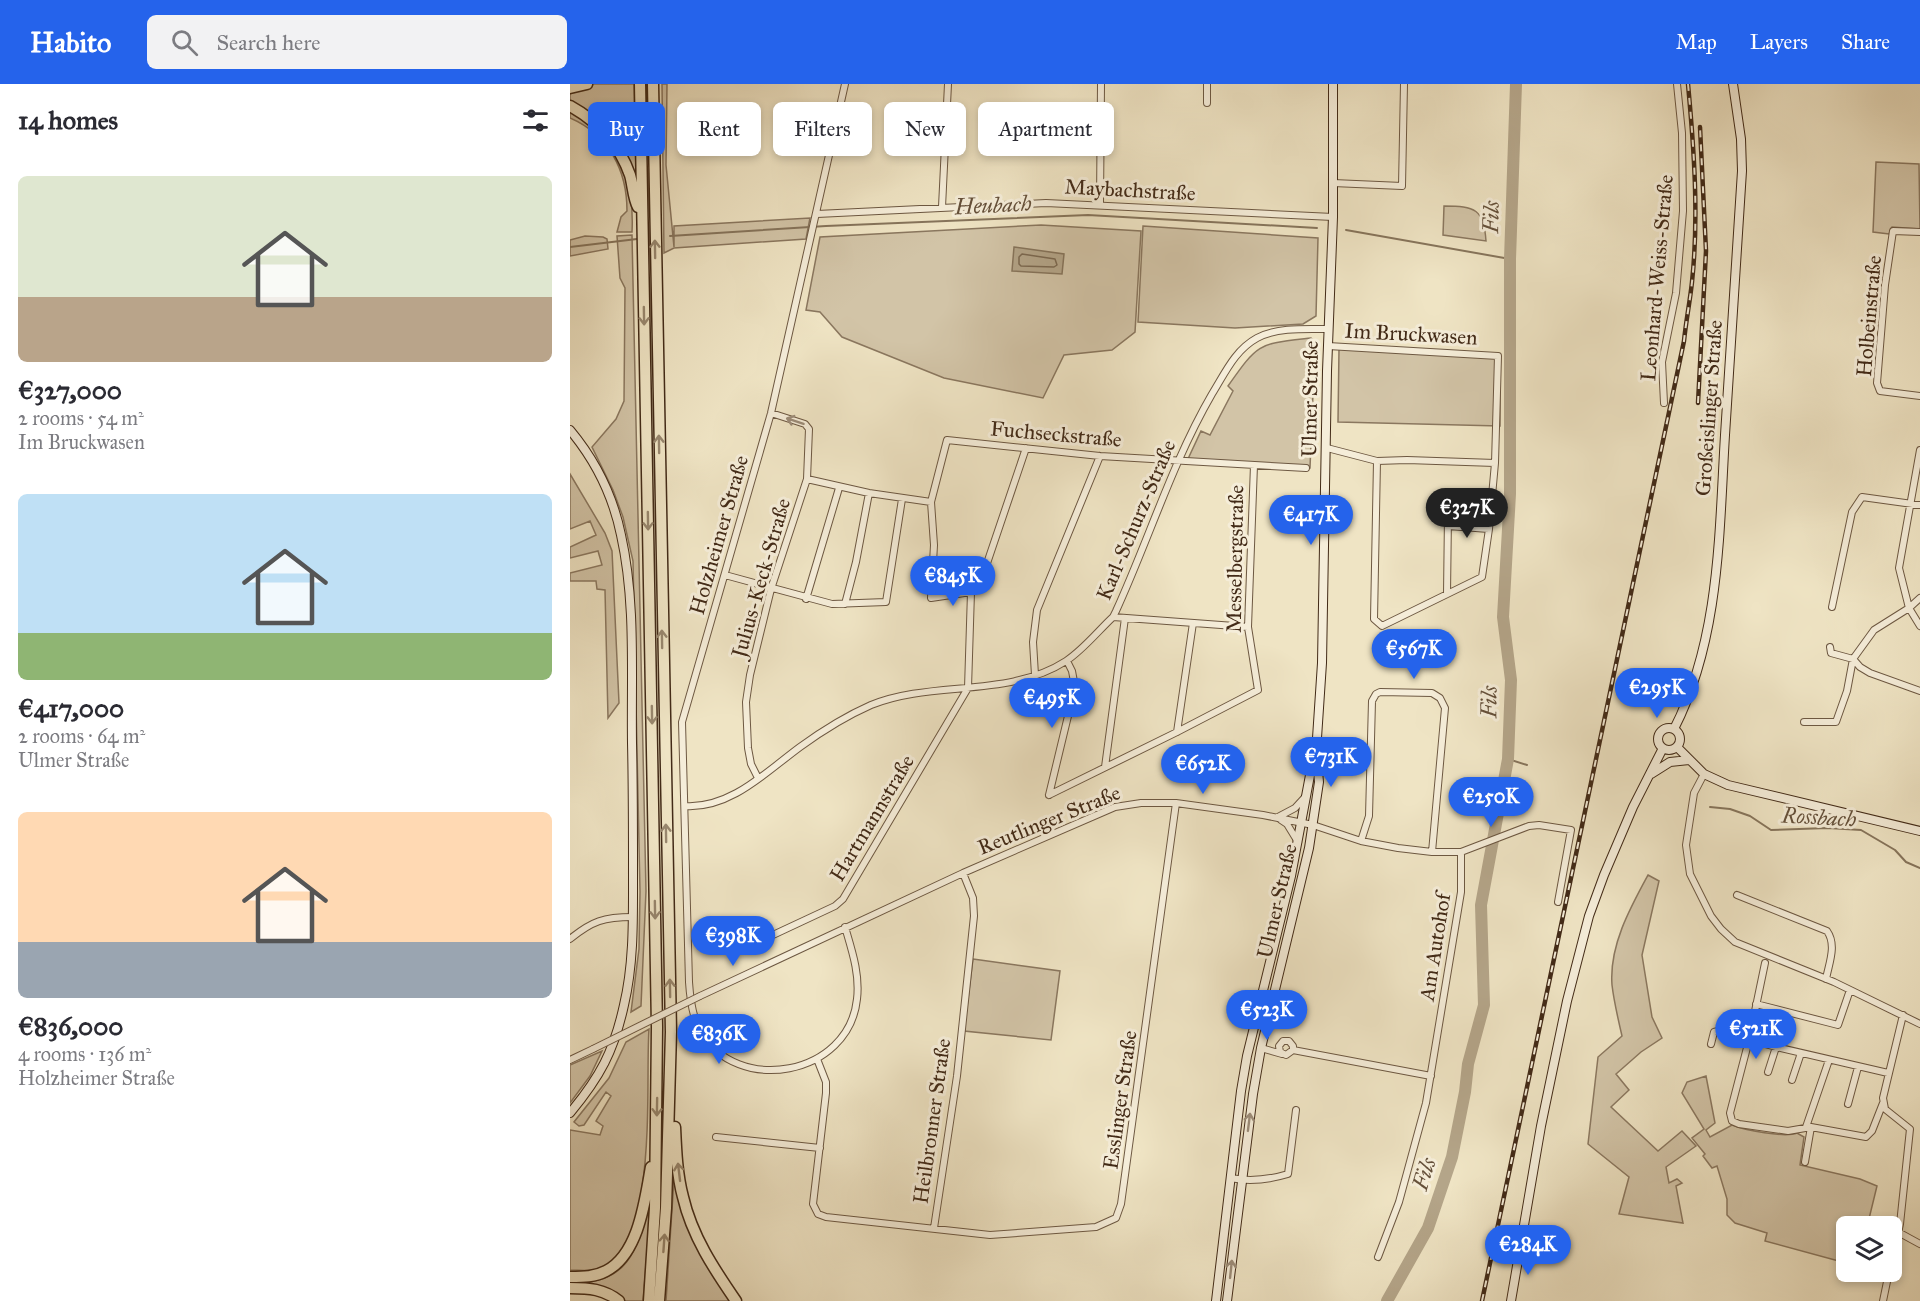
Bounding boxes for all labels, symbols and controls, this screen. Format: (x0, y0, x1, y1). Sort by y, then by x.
search box (147, 15, 567, 69)
text: Habito (30, 25, 111, 60)
icon: search (168, 26, 201, 59)
text: Search here (216, 29, 320, 56)
text: Map (1676, 29, 1717, 55)
text: Layers (1750, 29, 1808, 55)
text: Share (1841, 29, 1890, 55)
chip: Buy (588, 102, 665, 156)
chip: Rent (677, 102, 761, 156)
chip: Filters (773, 102, 872, 156)
chip: New (884, 102, 966, 156)
chip: Apartment (978, 102, 1114, 156)
text: 14 homes (18, 104, 118, 136)
icon: filters (519, 104, 552, 137)
street label: Leonhard-Weiss-Straße (1635, 173, 1679, 382)
street label: Maybachstraße (1064, 174, 1196, 206)
water label: Heubach (953, 189, 1033, 221)
water label: Fils (1477, 200, 1505, 235)
icon: home (231, 215, 339, 323)
one-way arrow (649, 239, 660, 259)
street label: Holbeinstraße (1851, 254, 1887, 378)
one-way arrow (639, 305, 650, 325)
street label: Im Bruckwasen (1344, 318, 1478, 350)
street label: Großeislinger Straße (1690, 319, 1728, 497)
street label: Ulmer Straße (1296, 340, 1324, 458)
text: €327,000 (18, 374, 122, 406)
text: 2 rooms · 54 m² (18, 406, 144, 430)
one-way arrow (786, 415, 805, 426)
street label: Fuchseckstraße (989, 415, 1123, 453)
text: Im Bruckwasen (18, 430, 145, 454)
one-way arrow (653, 434, 665, 454)
street label: Karl-Schurz-Straße (1091, 436, 1182, 604)
street label: Holzheimer Straße (684, 452, 754, 618)
street label: Messelbergstraße (1221, 485, 1249, 633)
pin: €327K (1425, 488, 1509, 539)
street label: Julius-Keck-Straße (725, 495, 796, 663)
pin: €417K (1269, 495, 1353, 546)
text: €327K (1440, 495, 1494, 519)
text: €417K (1283, 502, 1339, 526)
one-way arrow (642, 510, 654, 530)
icon: home (231, 533, 339, 641)
pin: €845K (911, 556, 995, 607)
text: €845K (924, 563, 982, 587)
one-way arrow (657, 629, 668, 649)
pin: €567K (1372, 629, 1456, 680)
text: €567K (1386, 636, 1442, 660)
pin: €295K (1615, 668, 1699, 719)
text: €295K (1629, 675, 1685, 699)
pin: €495K (1010, 678, 1094, 729)
text: €495K (1023, 685, 1081, 709)
water label: Fils (1475, 685, 1503, 719)
text: €417,000 (18, 692, 124, 724)
one-way arrow (646, 705, 658, 725)
text: 2 rooms · 64 m² (18, 724, 145, 748)
pin: €731K (1289, 737, 1373, 788)
pin: €652K (1161, 744, 1245, 795)
text: €731K (1305, 744, 1357, 768)
text: Ulmer Straße (18, 748, 129, 772)
street label: Hartmannstraße (824, 750, 920, 886)
text: €652K (1175, 751, 1231, 775)
pin: €250K (1449, 777, 1533, 828)
street label: Reutlinger Straße (974, 779, 1124, 860)
text: €250K (1463, 784, 1519, 808)
water label: Rossbach (1780, 802, 1857, 832)
one-way arrow (660, 824, 672, 844)
street label: Ulmer Straße (1251, 841, 1303, 961)
icon: home (231, 851, 339, 959)
street label: Am Autohof (1413, 888, 1457, 1004)
one-way arrow (650, 900, 661, 920)
pin: €398K (691, 916, 775, 967)
text: €398K (705, 923, 761, 947)
one-way arrow (664, 979, 676, 999)
pin: €523K (1225, 990, 1309, 1041)
text: €523K (1240, 997, 1294, 1021)
pin: €521K (1714, 1009, 1798, 1060)
text: €836,000 (18, 1010, 123, 1042)
pin: €836K (677, 1014, 761, 1065)
text: €521K (1729, 1016, 1783, 1040)
text: €836K (691, 1021, 747, 1045)
street label: Esslinger Straße (1097, 1029, 1143, 1171)
street label: Heilbronner Straße (908, 1036, 956, 1205)
text: 4 rooms · 136 m² (18, 1042, 151, 1066)
text: Holzheimer Straße (18, 1066, 175, 1090)
one-way arrow (651, 1096, 663, 1116)
one-way arrow (1244, 1113, 1255, 1132)
water label: Fils (1406, 1154, 1442, 1194)
one-way arrow (673, 1163, 684, 1183)
map controls (1836, 1216, 1902, 1282)
button: layers (1836, 1216, 1902, 1282)
pin: €284K (1486, 1225, 1570, 1276)
text: €284K (1499, 1232, 1557, 1256)
one-way arrow (658, 1233, 669, 1253)
one-way arrow (1226, 1260, 1237, 1280)

